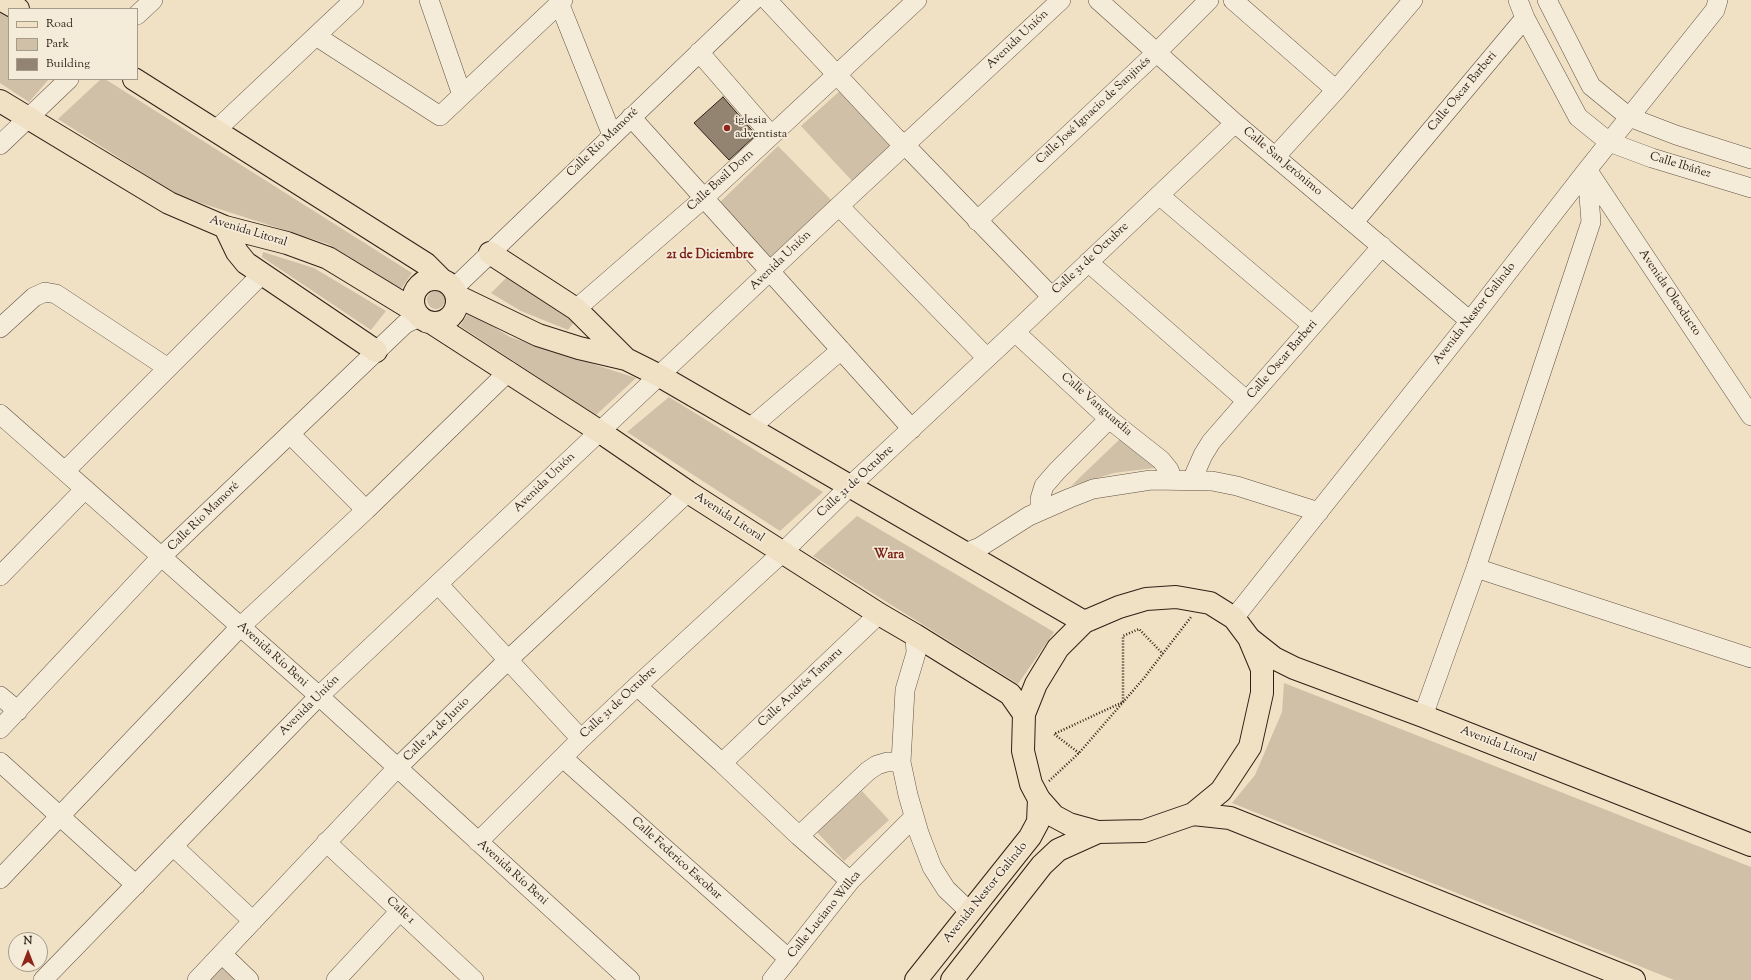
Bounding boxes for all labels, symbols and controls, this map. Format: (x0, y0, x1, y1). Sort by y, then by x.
legend (8, 8, 138, 80)
street label: Avenida Unión (984, 8, 1052, 72)
text: Road (46, 15, 73, 33)
text: Park (46, 35, 69, 53)
street label: Calle Oscar Barberi (1425, 49, 1501, 135)
street label: Calle José Ignacio de Sanjinés (1034, 54, 1154, 168)
text: Building (46, 55, 90, 73)
street label: Calle Río Mamoré (564, 105, 642, 181)
place label: iglesia adventista (735, 114, 787, 142)
marker: iglesia adventista (722, 123, 732, 133)
street label: Calle San Jerónimo (1239, 125, 1325, 199)
street label: Calle Basil Dorn (685, 147, 757, 215)
street label: Calle Ibáñez (1648, 150, 1712, 182)
street label: Avenida Litoral (207, 213, 289, 251)
street label: Calle 31 de Octubre (1050, 220, 1132, 298)
street label: Avenida Unión (747, 228, 815, 294)
street label: Avenida Oleoducto (1635, 247, 1703, 339)
district label: 21 de Diciembre (666, 248, 754, 264)
street label: Avenida Nestor Galindo (1431, 260, 1519, 368)
street label: Calle Oscar Barberi (1245, 318, 1321, 402)
street label: Calle Vanguardia (1057, 370, 1135, 440)
street label: Calle 31 de Octubre (815, 443, 897, 521)
street label: Avenida Unión (511, 450, 579, 516)
street label: Calle Río Mamoré (165, 479, 243, 555)
street label: Avenida Litoral (691, 490, 767, 546)
district label: Wara (874, 548, 904, 564)
street label: Avenida Río Beni (233, 619, 311, 691)
street label: Calle Andrés Tamaru (756, 645, 846, 731)
street label: Calle 31 de Octubre (578, 664, 660, 742)
street label: Avenida Unión (277, 673, 343, 739)
street label: Calle 24 de Junio (401, 695, 473, 765)
street label: Avenida Litoral (1458, 724, 1538, 766)
street label: Calle Federico Escobar (628, 815, 724, 903)
street label: Avenida Río Beni (473, 837, 551, 909)
street label: Avenida Nestor Galindo (941, 840, 1031, 946)
street label: Calle Luciano Willca (785, 869, 865, 961)
street label: Calle 1 (383, 894, 417, 928)
north arrow (8, 932, 48, 972)
text: N (24, 933, 32, 949)

